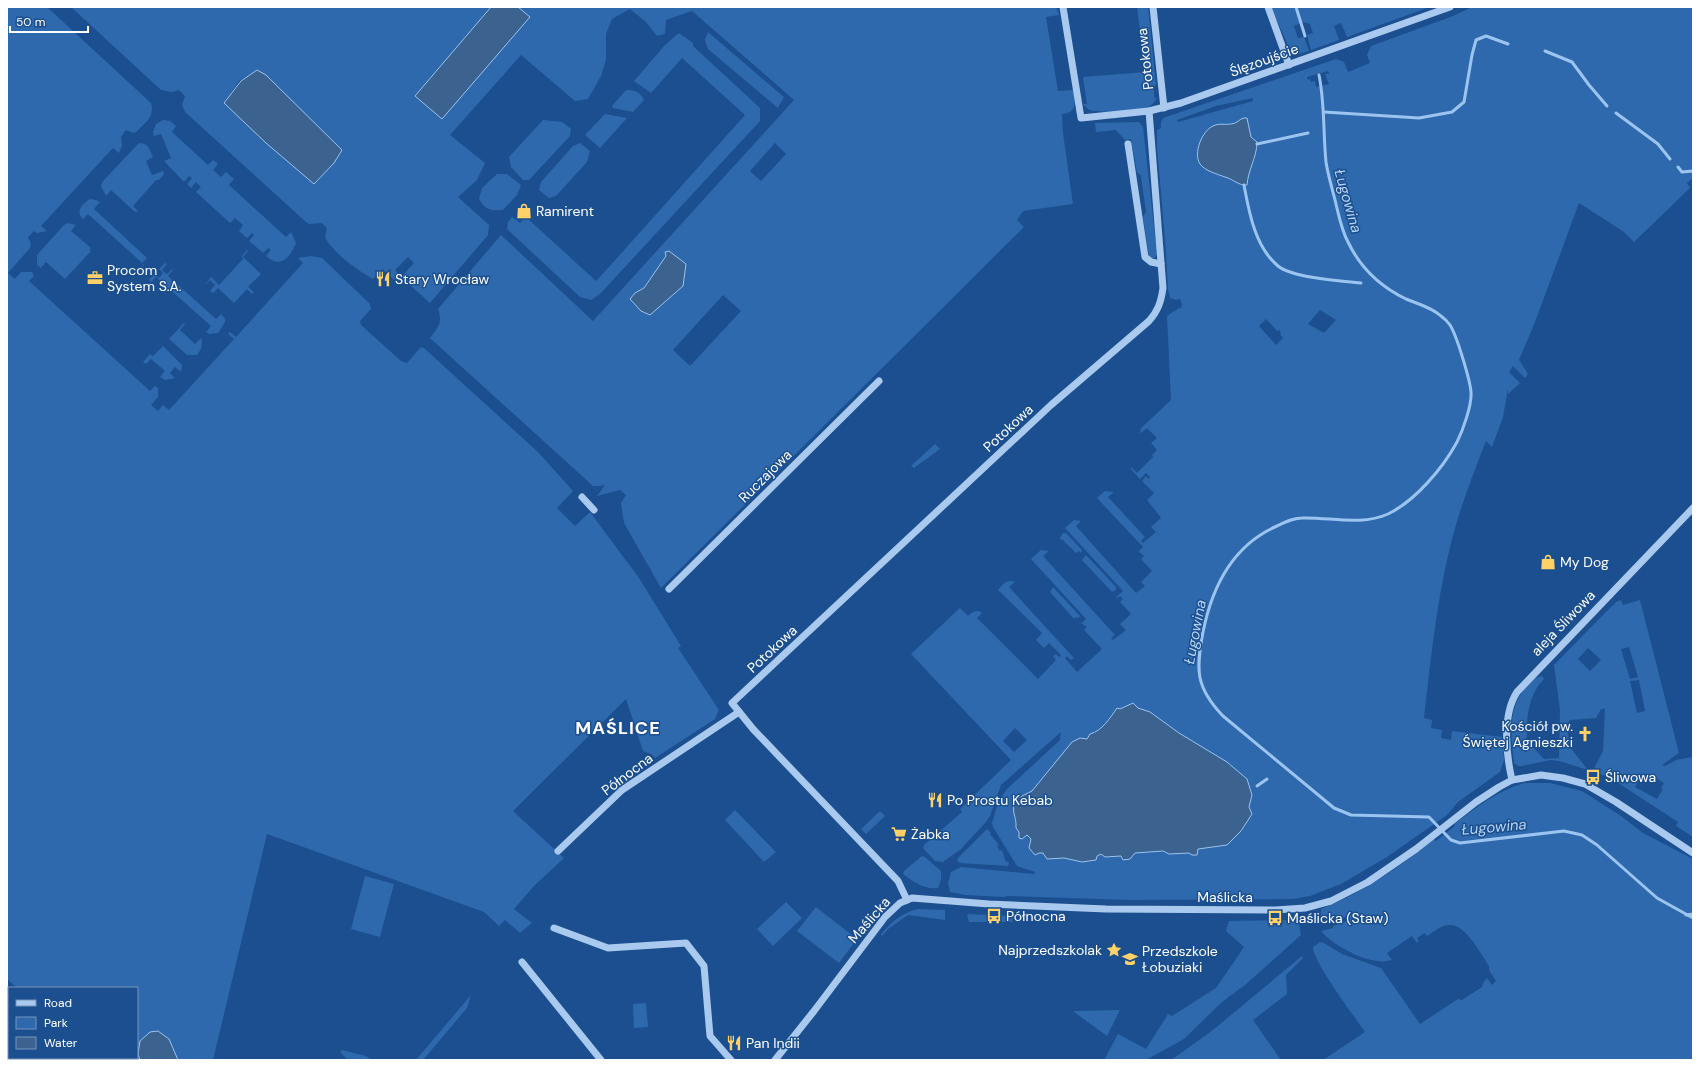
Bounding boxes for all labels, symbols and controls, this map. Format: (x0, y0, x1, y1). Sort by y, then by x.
scale bar (10, 8, 88, 34)
text: 50 m (16, 14, 45, 30)
street label: Potokowa (1133, 27, 1157, 91)
street label: Ślęzoujście (1227, 39, 1301, 81)
water label: Ługowina (1329, 167, 1367, 235)
shop icon: Ramirent (515, 202, 533, 220)
place label: Ramirent (536, 202, 594, 220)
place label: Procom System S.A. (107, 261, 182, 295)
office icon: Procom System S.A. (86, 269, 104, 287)
restaurant icon: Stary Wrocław (374, 270, 392, 288)
place label: Stary Wrocław (395, 270, 489, 288)
street label: Potokowa (979, 400, 1037, 456)
street label: Ruczajowa (735, 446, 795, 506)
shop icon: My Dog (1539, 553, 1557, 571)
place label: My Dog (1560, 553, 1609, 571)
street label: aleja Śliwowa (1527, 586, 1599, 660)
water label: Ługowina (1179, 598, 1211, 666)
street label: Potokowa (743, 621, 801, 677)
district label: MAŚLICE (575, 716, 661, 740)
place label: Kościół pw. Świętej Agnieszki (1462, 717, 1573, 751)
church icon: Kościół pw. Świętej Agnieszki (1576, 725, 1594, 743)
street label: Północna (598, 749, 656, 799)
bus stop icon: Śliwowa (1584, 768, 1602, 786)
place label: Śliwowa (1605, 768, 1656, 786)
restaurant icon: Po Prostu Kebab (926, 791, 944, 809)
place label: Po Prostu Kebab (947, 791, 1053, 809)
water label: Ługowina (1460, 814, 1528, 840)
supermarket icon: Żabka (890, 825, 908, 843)
place label: Żabka (911, 825, 950, 843)
street label: Maślicka (1197, 888, 1253, 906)
street label: Maślicka (844, 893, 894, 947)
bus stop icon: Północna (985, 907, 1003, 925)
place label: Północna (1006, 907, 1066, 925)
bus stop icon: Maślicka (Staw) (1266, 909, 1284, 927)
place label: Maślicka (Staw) (1287, 909, 1388, 927)
place label: Najprzedszkolak (998, 941, 1102, 959)
place icon: Najprzedszkolak (1105, 941, 1123, 959)
place label: Przedszkole Łobuziaki (1142, 942, 1218, 976)
school or university icon: Przedszkole Łobuziaki (1121, 950, 1139, 968)
legend (8, 987, 138, 1059)
text: Road (44, 995, 72, 1011)
text: Park (44, 1015, 68, 1031)
restaurant icon: Pan Indii (725, 1034, 743, 1052)
place label: Pan Indii (746, 1034, 800, 1052)
text: Water (44, 1035, 78, 1051)

